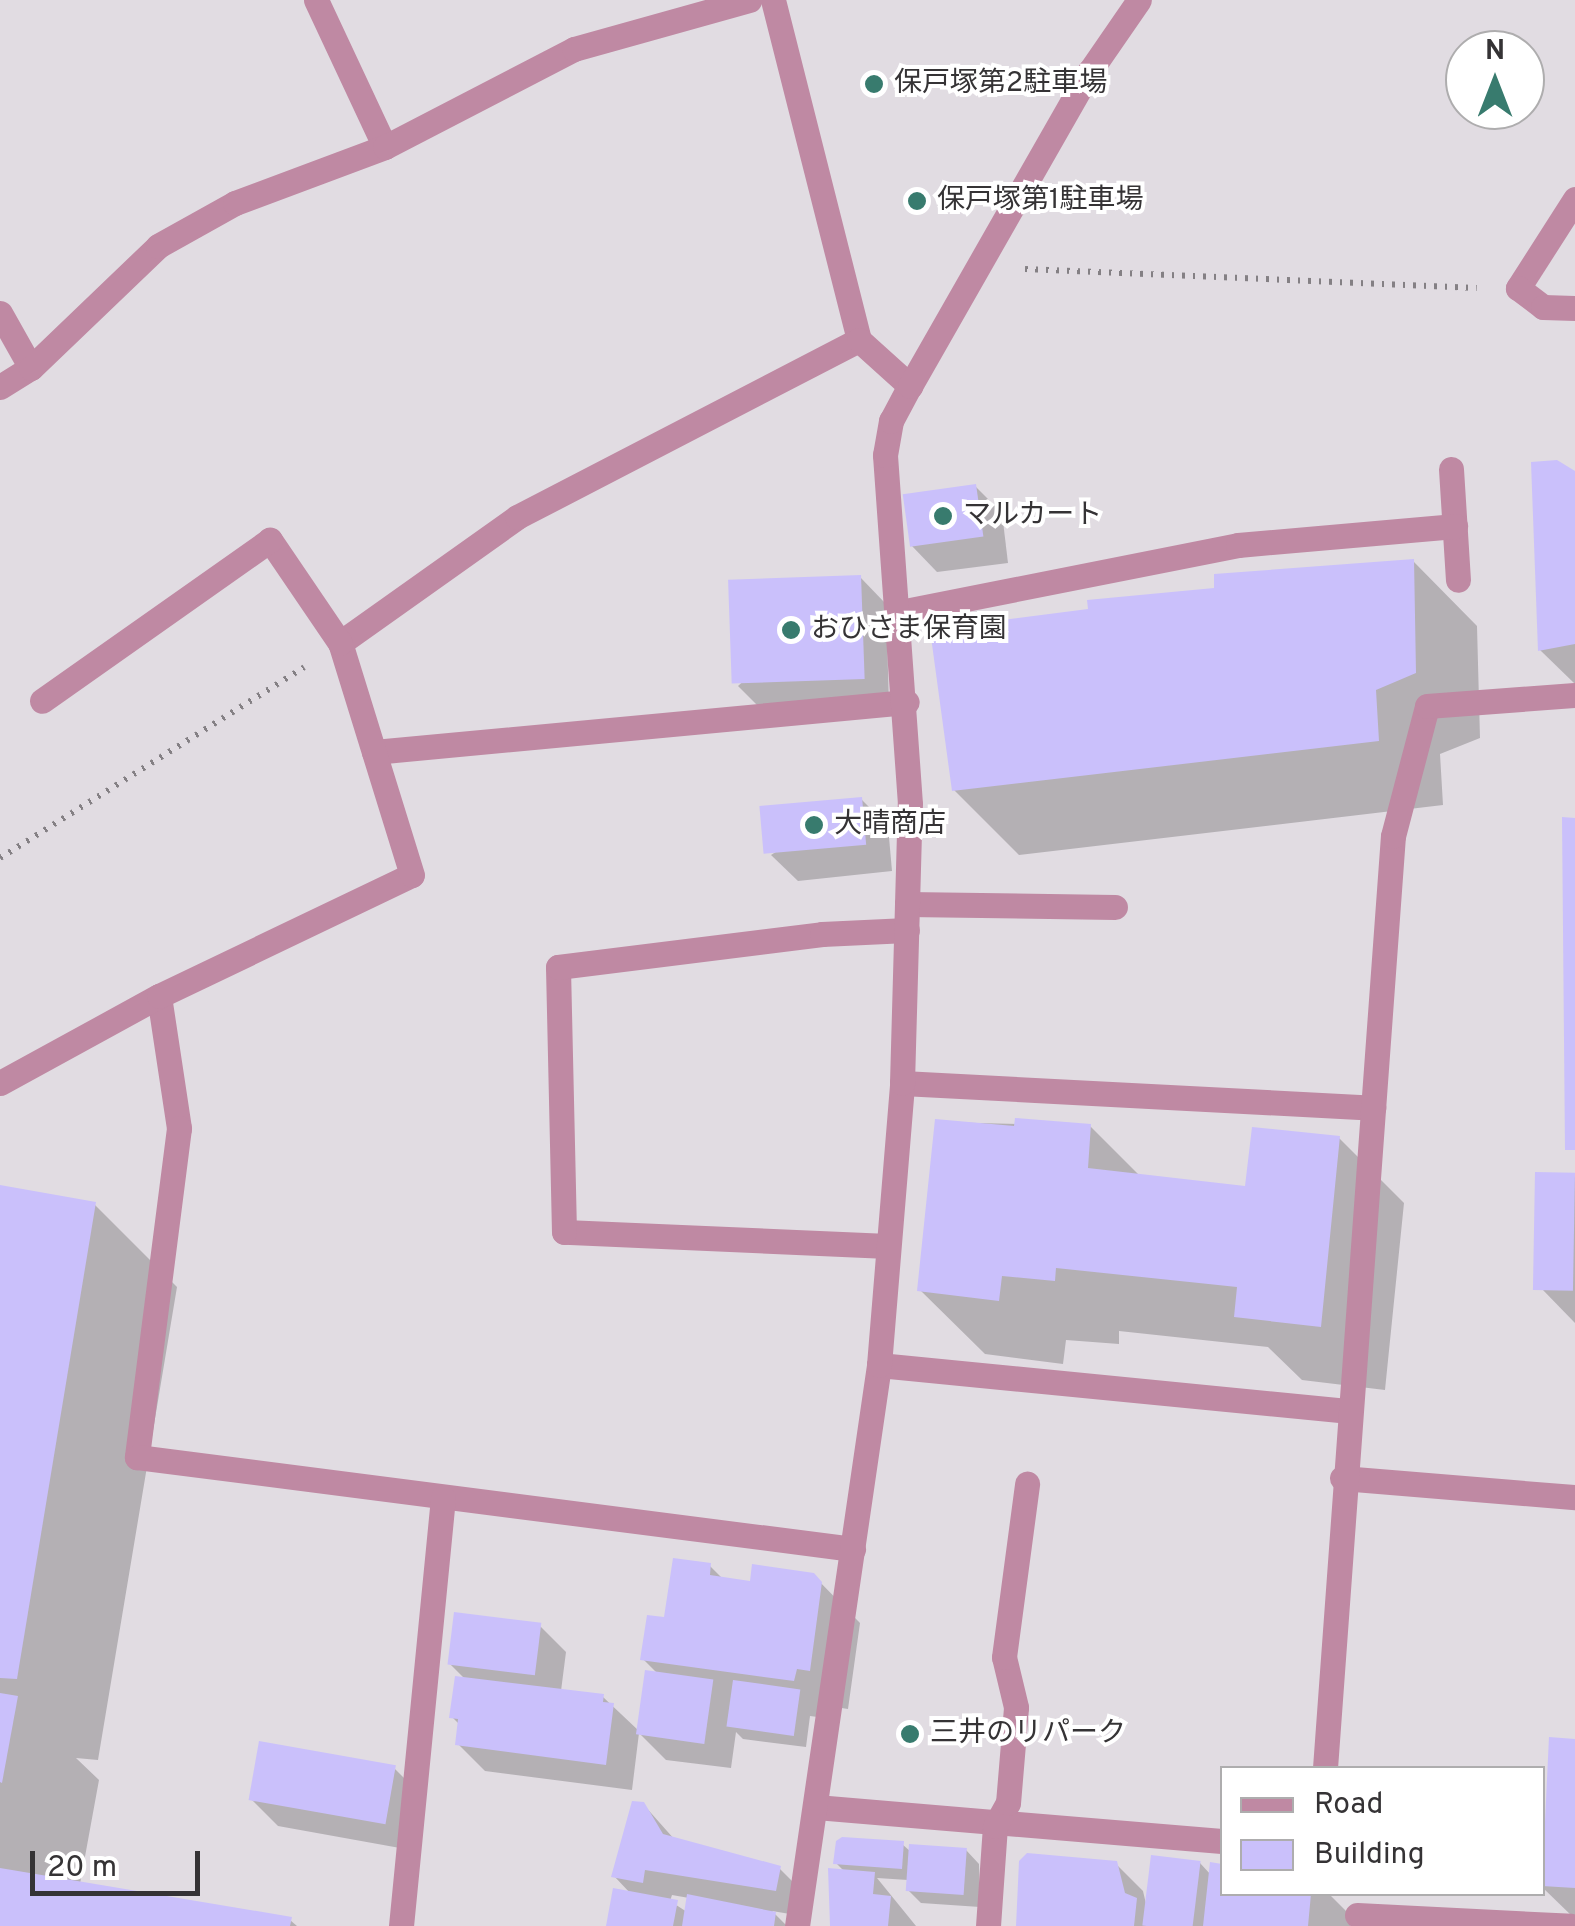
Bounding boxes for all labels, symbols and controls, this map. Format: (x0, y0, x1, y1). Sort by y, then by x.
north arrow (1445, 30, 1545, 130)
text: N (1485, 34, 1505, 70)
place label: 保戸塚第2駐車場 (894, 67, 1107, 101)
marker: 保戸塚第2駐車場 (863, 73, 885, 95)
place label: 保戸塚第1駐車場 (937, 184, 1143, 218)
marker: 保戸塚第1駐車場 (906, 190, 928, 212)
place label: マルカート (963, 499, 1103, 533)
marker: マルカート (932, 505, 954, 527)
place label: おひさま保育園 (811, 613, 1007, 647)
marker: おひさま保育園 (780, 619, 802, 641)
place label: 大晴商店 (834, 808, 946, 842)
marker: 大晴商店 (803, 814, 825, 836)
place label: 三井のリパーク (930, 1717, 1126, 1751)
marker: 三井のリパーク (899, 1723, 921, 1745)
legend (1220, 1766, 1545, 1896)
text: Road (1314, 1787, 1383, 1824)
scale bar (35, 1831, 205, 1893)
text: Building (1314, 1837, 1425, 1874)
text: 20 m (47, 1850, 117, 1887)

